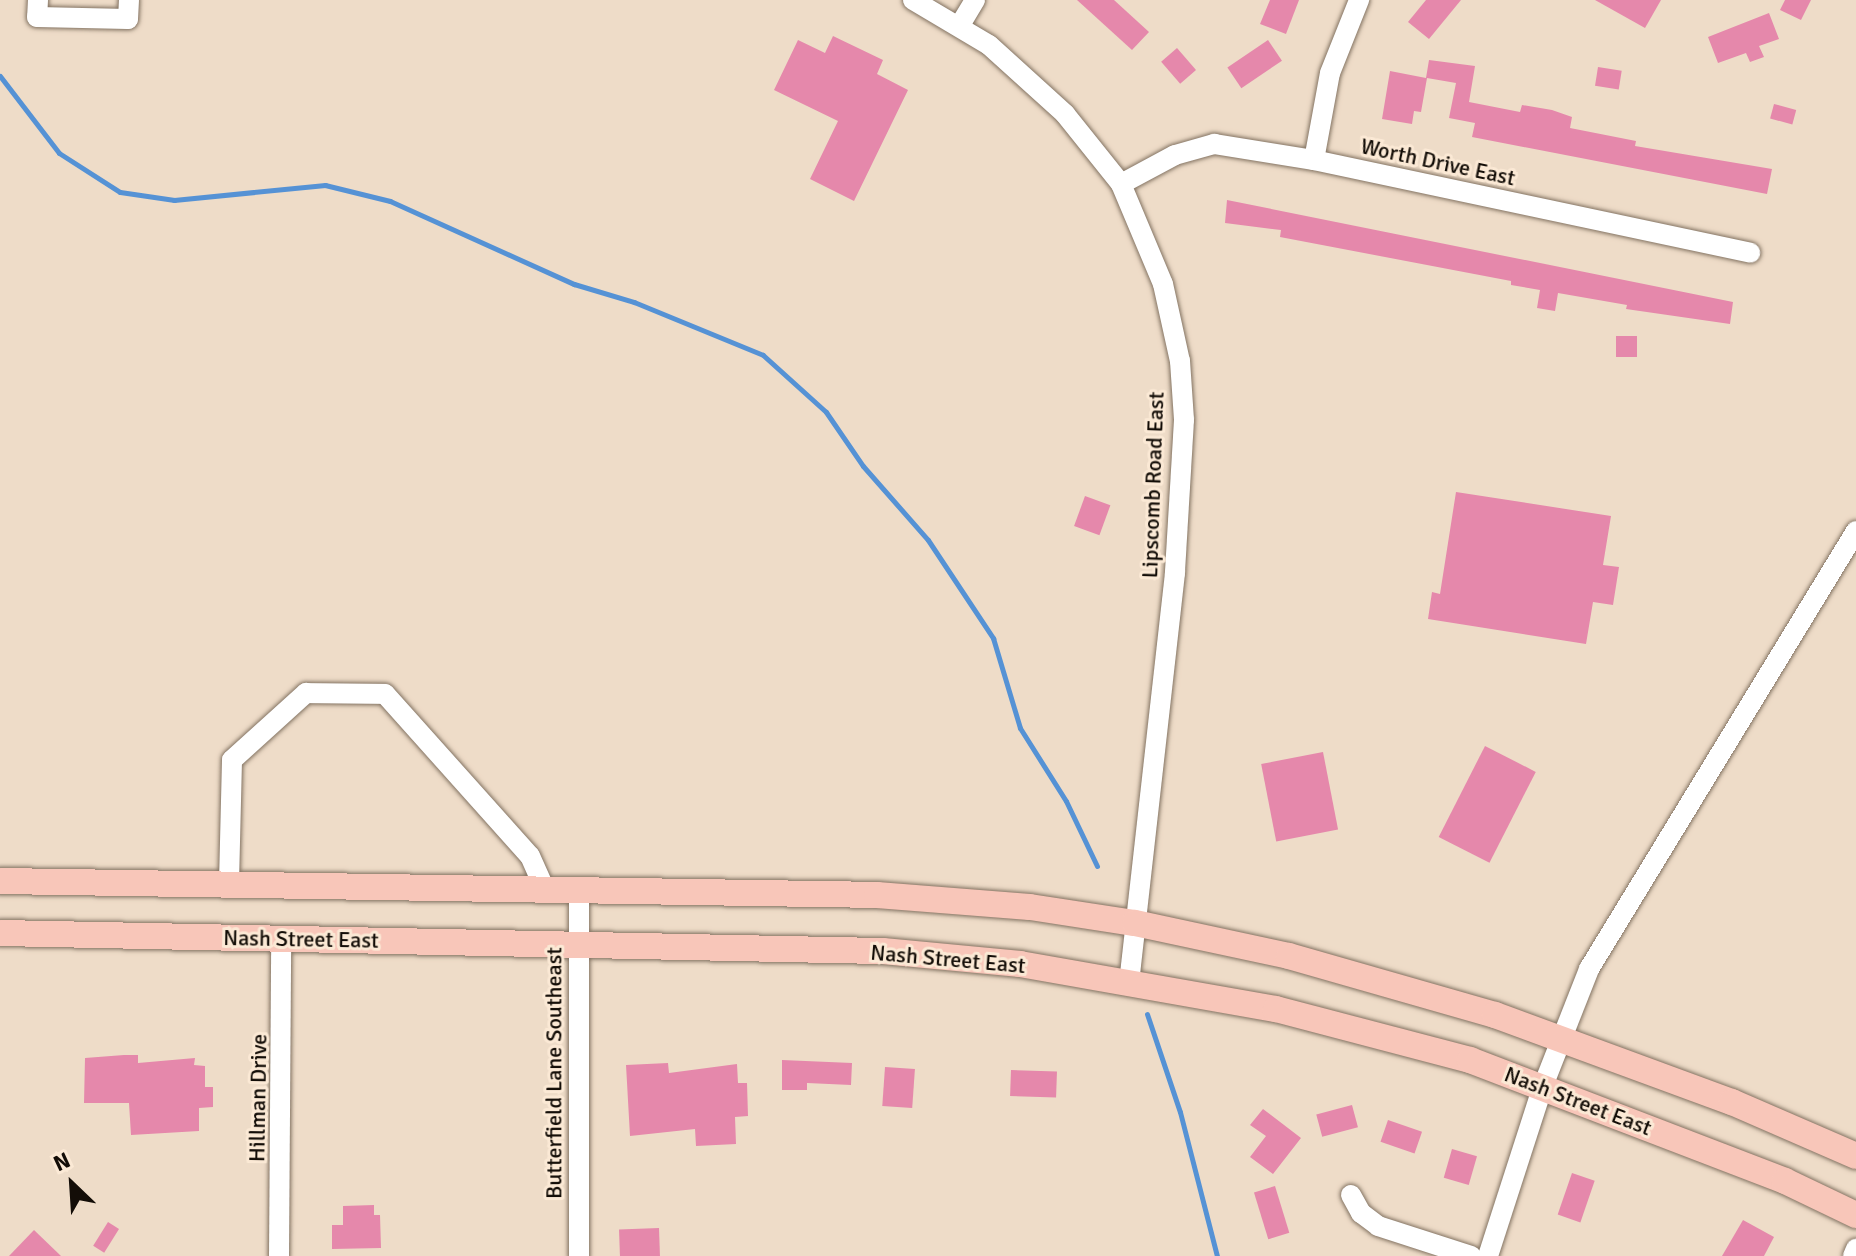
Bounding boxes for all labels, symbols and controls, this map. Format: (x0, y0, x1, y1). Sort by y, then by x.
street label: Worth Drive East (1358, 133, 1518, 191)
street label: Lipscomb Road East (1137, 391, 1169, 579)
street label: Nash Street East (223, 924, 379, 954)
street label: Nash Street East (869, 939, 1027, 979)
street label: Butterfield Lane Southeast (541, 947, 567, 1199)
street label: Hillman Drive (244, 1034, 272, 1162)
street label: Nash Street East (1501, 1061, 1655, 1141)
north arrow (32, 1144, 112, 1224)
text: N (49, 1146, 74, 1177)

